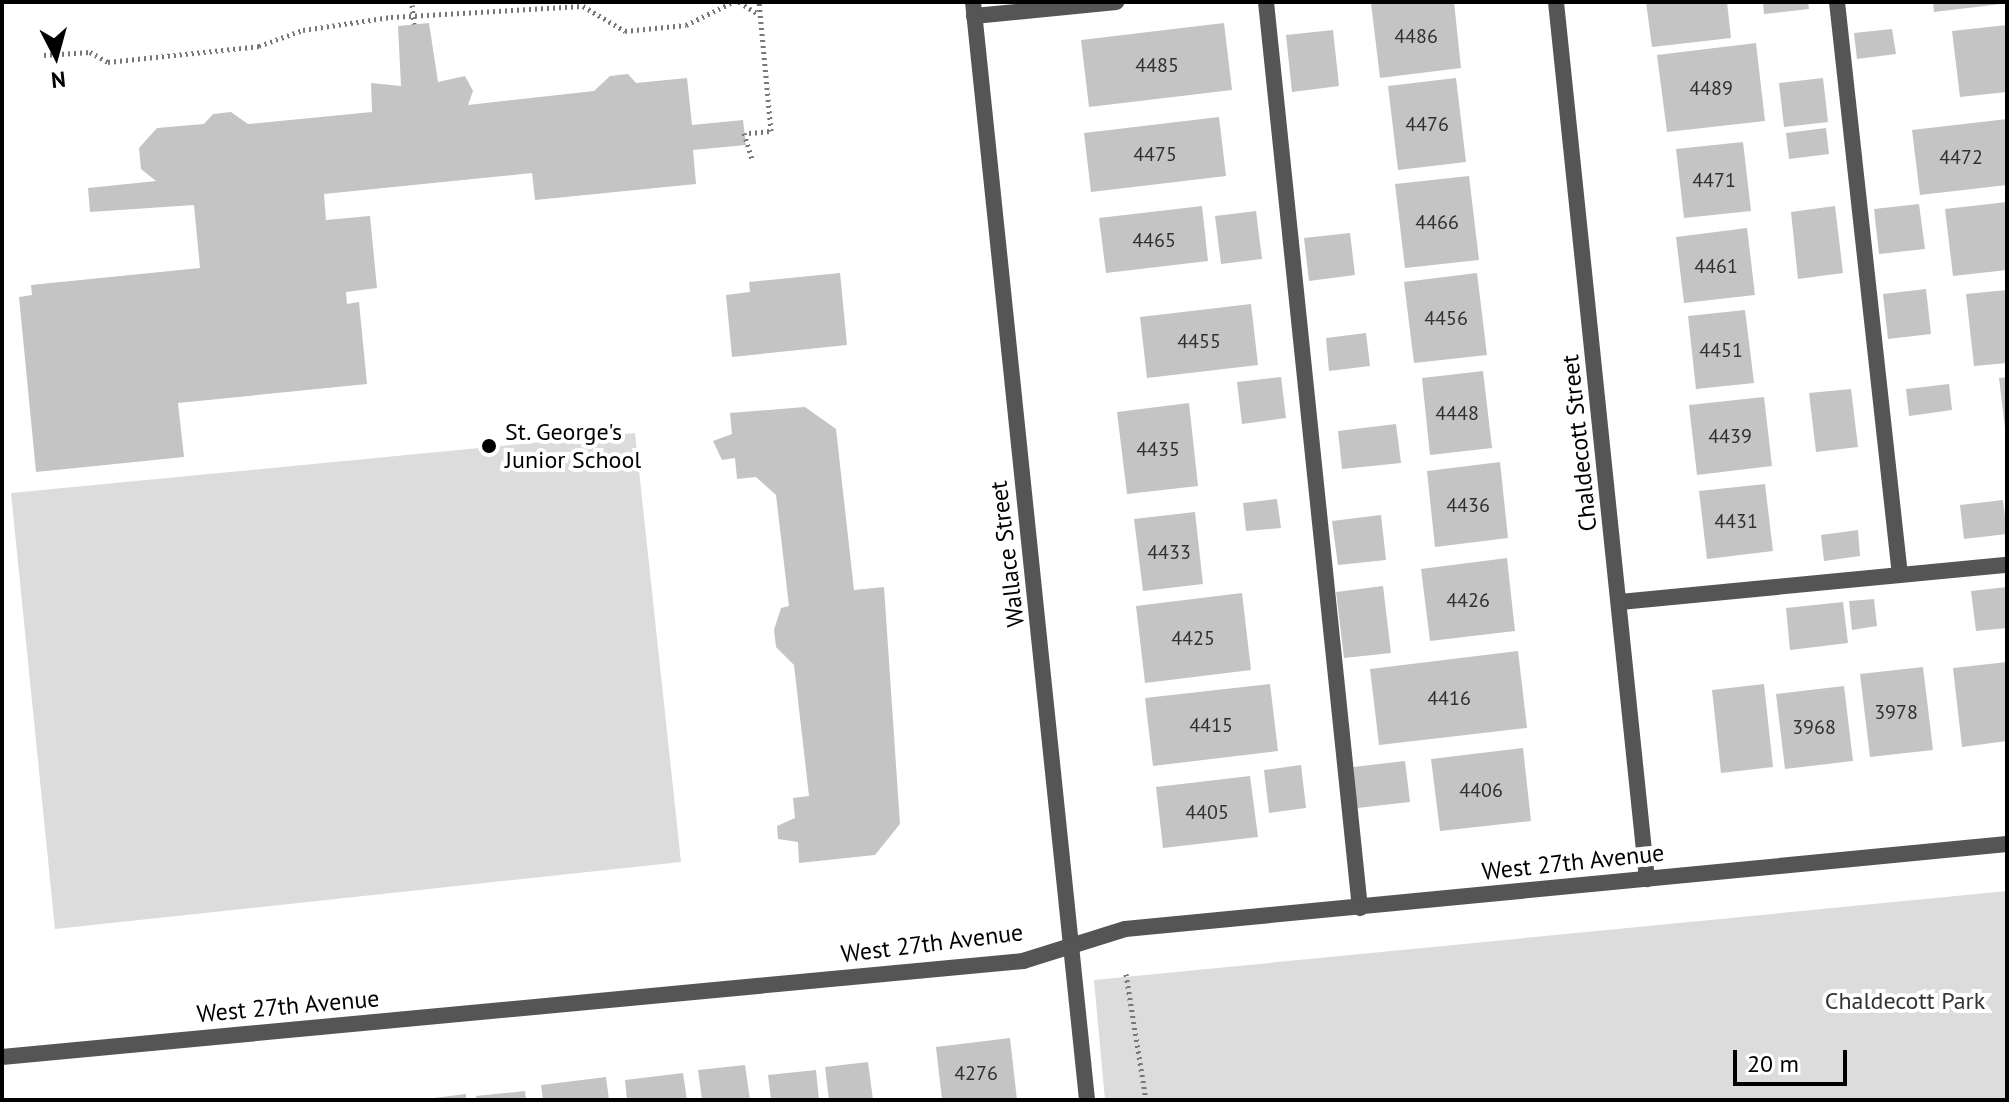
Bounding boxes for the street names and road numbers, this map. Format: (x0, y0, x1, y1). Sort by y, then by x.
street label: Chaldecott Street (1555, 353, 1603, 533)
street label: Wallace Street (984, 479, 1030, 629)
street label: West 27th Avenue (1480, 838, 1666, 886)
street label: West 27th Avenue (839, 918, 1025, 968)
street label: West 27th Avenue (195, 984, 381, 1028)

